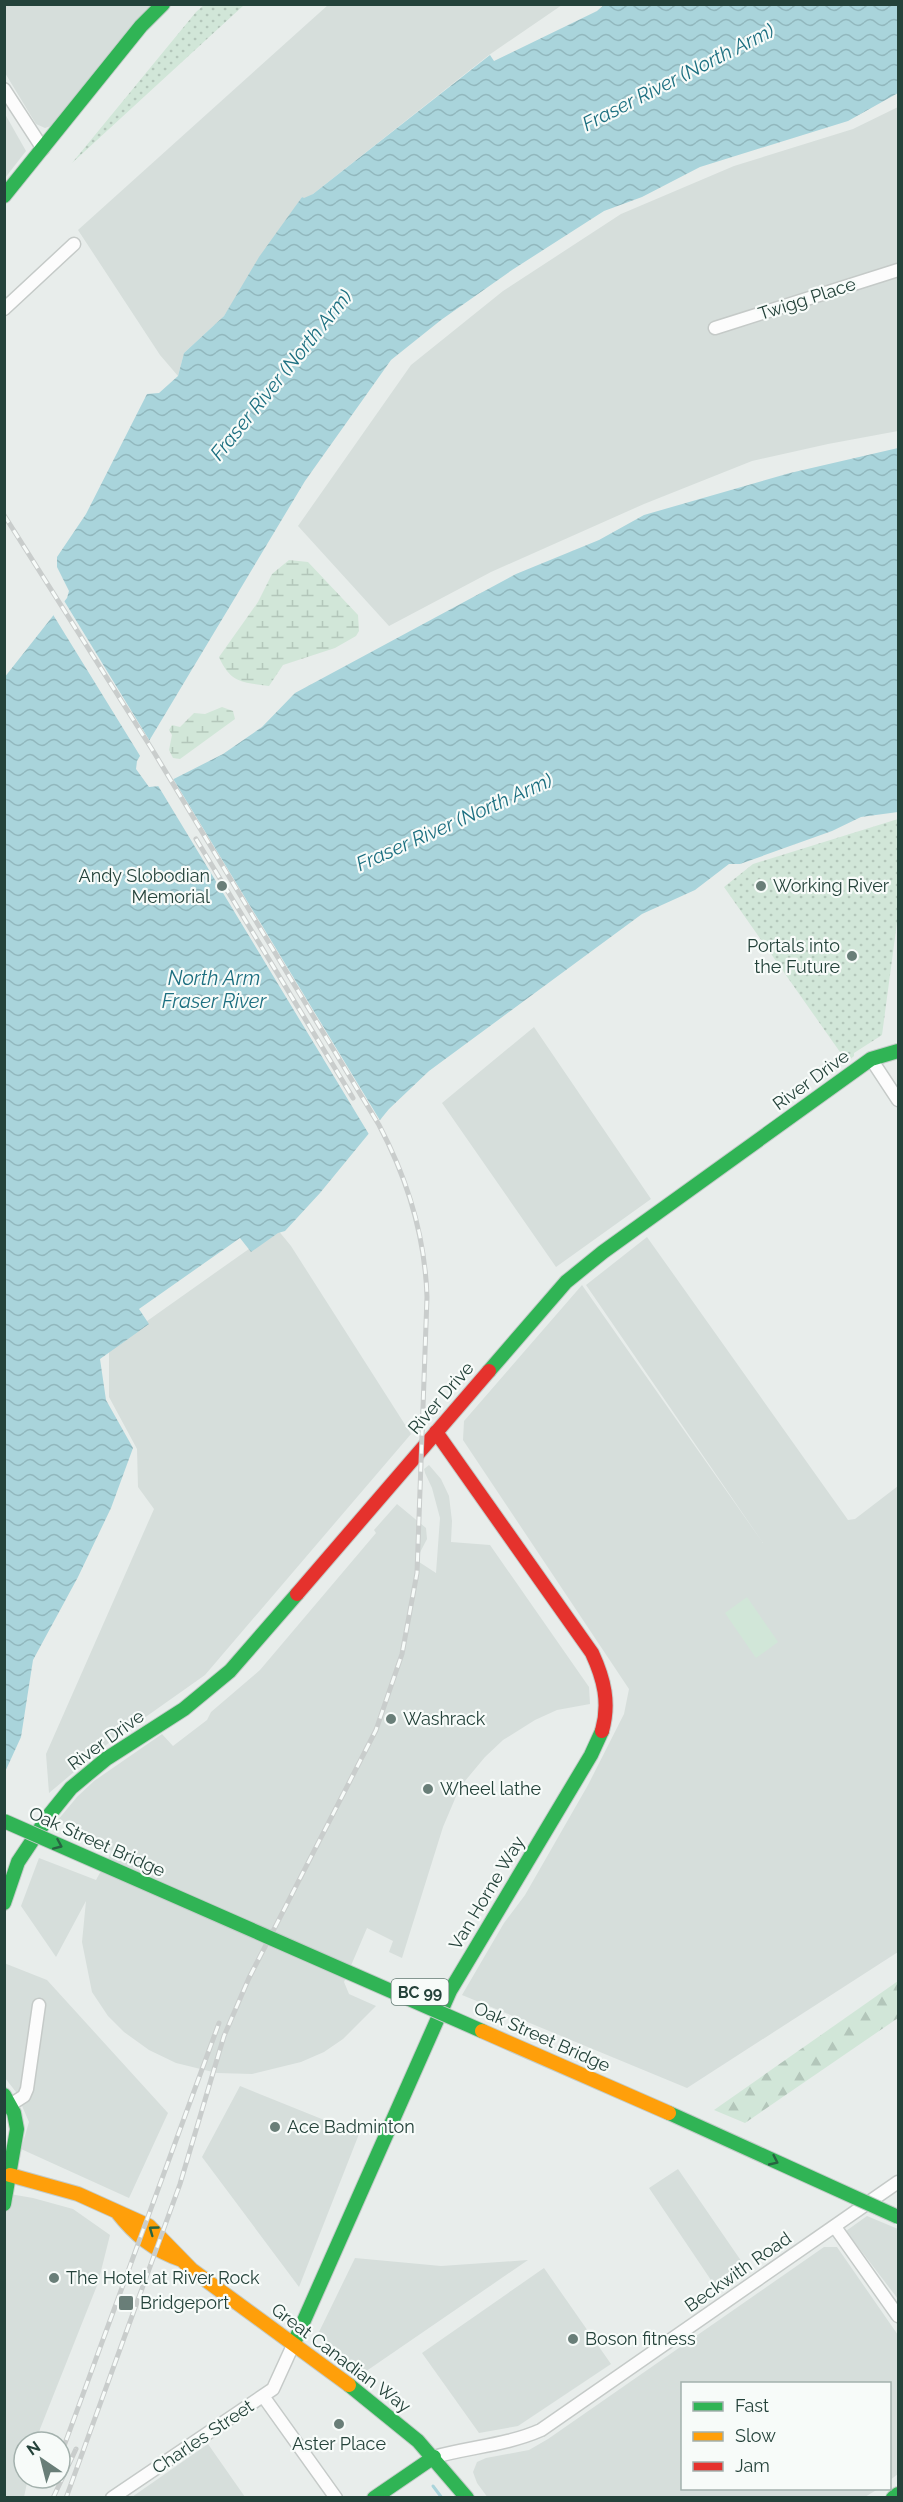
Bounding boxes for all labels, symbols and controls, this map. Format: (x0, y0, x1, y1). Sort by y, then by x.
water label: Fraser River (North Arm) (578, 18, 778, 136)
street label: Twigg Place (755, 273, 859, 324)
water label: Fraser River (North Arm) (205, 285, 357, 465)
water label: Fraser River (North Arm) (352, 768, 556, 876)
place label: Andy Slobodian Memorial (79, 865, 210, 907)
place label: Working River (773, 875, 890, 896)
marker: Andy Slobodian Memorial (215, 879, 229, 893)
marker: Working River (754, 879, 768, 893)
place label: Portals into the Future (747, 935, 840, 977)
marker: Portals into the Future (845, 949, 859, 963)
water label: North Arm Fraser River (162, 966, 267, 1013)
street label: River Drive (769, 1045, 853, 1114)
street label: River Drive (404, 1357, 478, 1438)
street label: River Drive (64, 1705, 148, 1774)
place label: Washrack (403, 1708, 486, 1729)
marker: Washrack (384, 1712, 398, 1726)
place label: Wheel lathe (440, 1778, 542, 1799)
marker: Wheel lathe (421, 1782, 435, 1796)
street label: Oak Street Bridge (26, 1802, 169, 1881)
street label: Van Horne Way (444, 1832, 529, 1953)
one-way arrow (52, 1837, 63, 1849)
road number: BC 99 (392, 1979, 448, 2005)
street label: Oak Street Bridge (471, 1997, 614, 2076)
place label: Ace Badminton (287, 2116, 415, 2137)
marker: Ace Badminton (268, 2120, 282, 2134)
one-way arrow (768, 2153, 779, 2165)
one-way arrow (149, 2226, 160, 2237)
street label: Beckwith Road (681, 2227, 795, 2316)
place label: The Hotel at River Rock (66, 2267, 260, 2288)
marker: The Hotel at River Rock (47, 2271, 61, 2285)
place label: Bridgeport (140, 2292, 229, 2313)
marker: Bridgeport (117, 2294, 135, 2312)
street label: Great Canadian Way (268, 2298, 415, 2417)
place label: Boson fitness (585, 2328, 696, 2349)
marker: Boson fitness (566, 2332, 580, 2346)
legend (681, 2382, 891, 2490)
street label: Charles Street (148, 2395, 257, 2478)
text: Fast (735, 2395, 769, 2416)
marker: Aster Place (332, 2417, 346, 2431)
text: Slow (735, 2425, 776, 2446)
north arrow (12, 2430, 72, 2490)
place label: Aster Place (292, 2433, 386, 2454)
text: N (23, 2437, 44, 2459)
text: Jam (735, 2455, 770, 2476)

